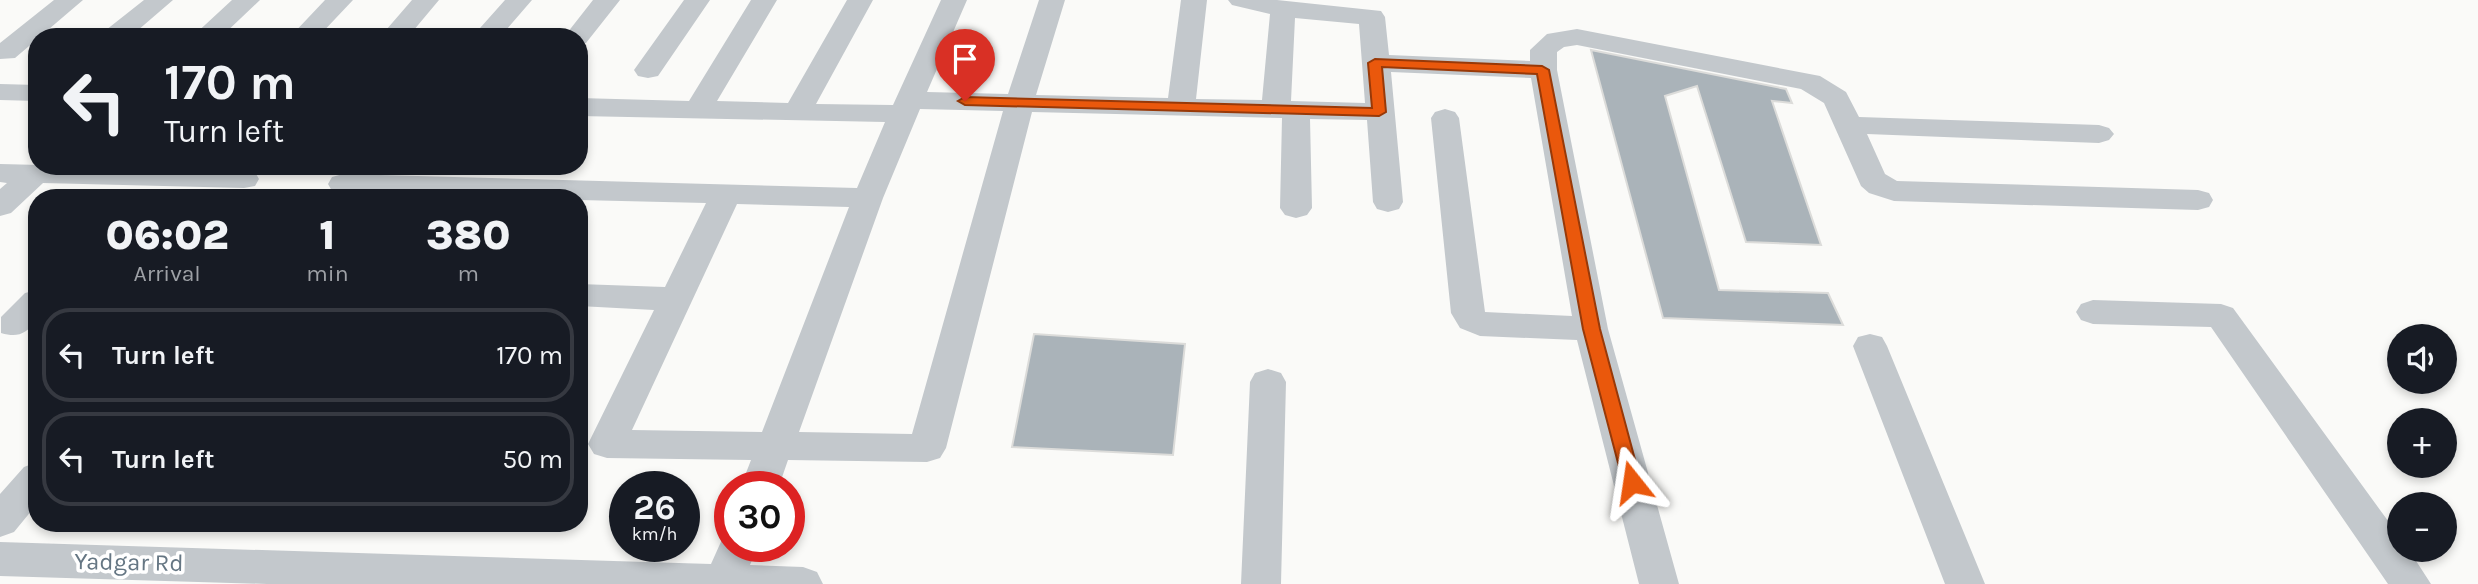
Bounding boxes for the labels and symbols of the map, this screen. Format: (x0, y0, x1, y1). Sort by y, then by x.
pin (935, 29, 995, 101)
position arrow (1595, 445, 1669, 519)
speed limit sign: 30 (714, 471, 805, 562)
street label: Yadgar Rd (74, 547, 184, 577)

